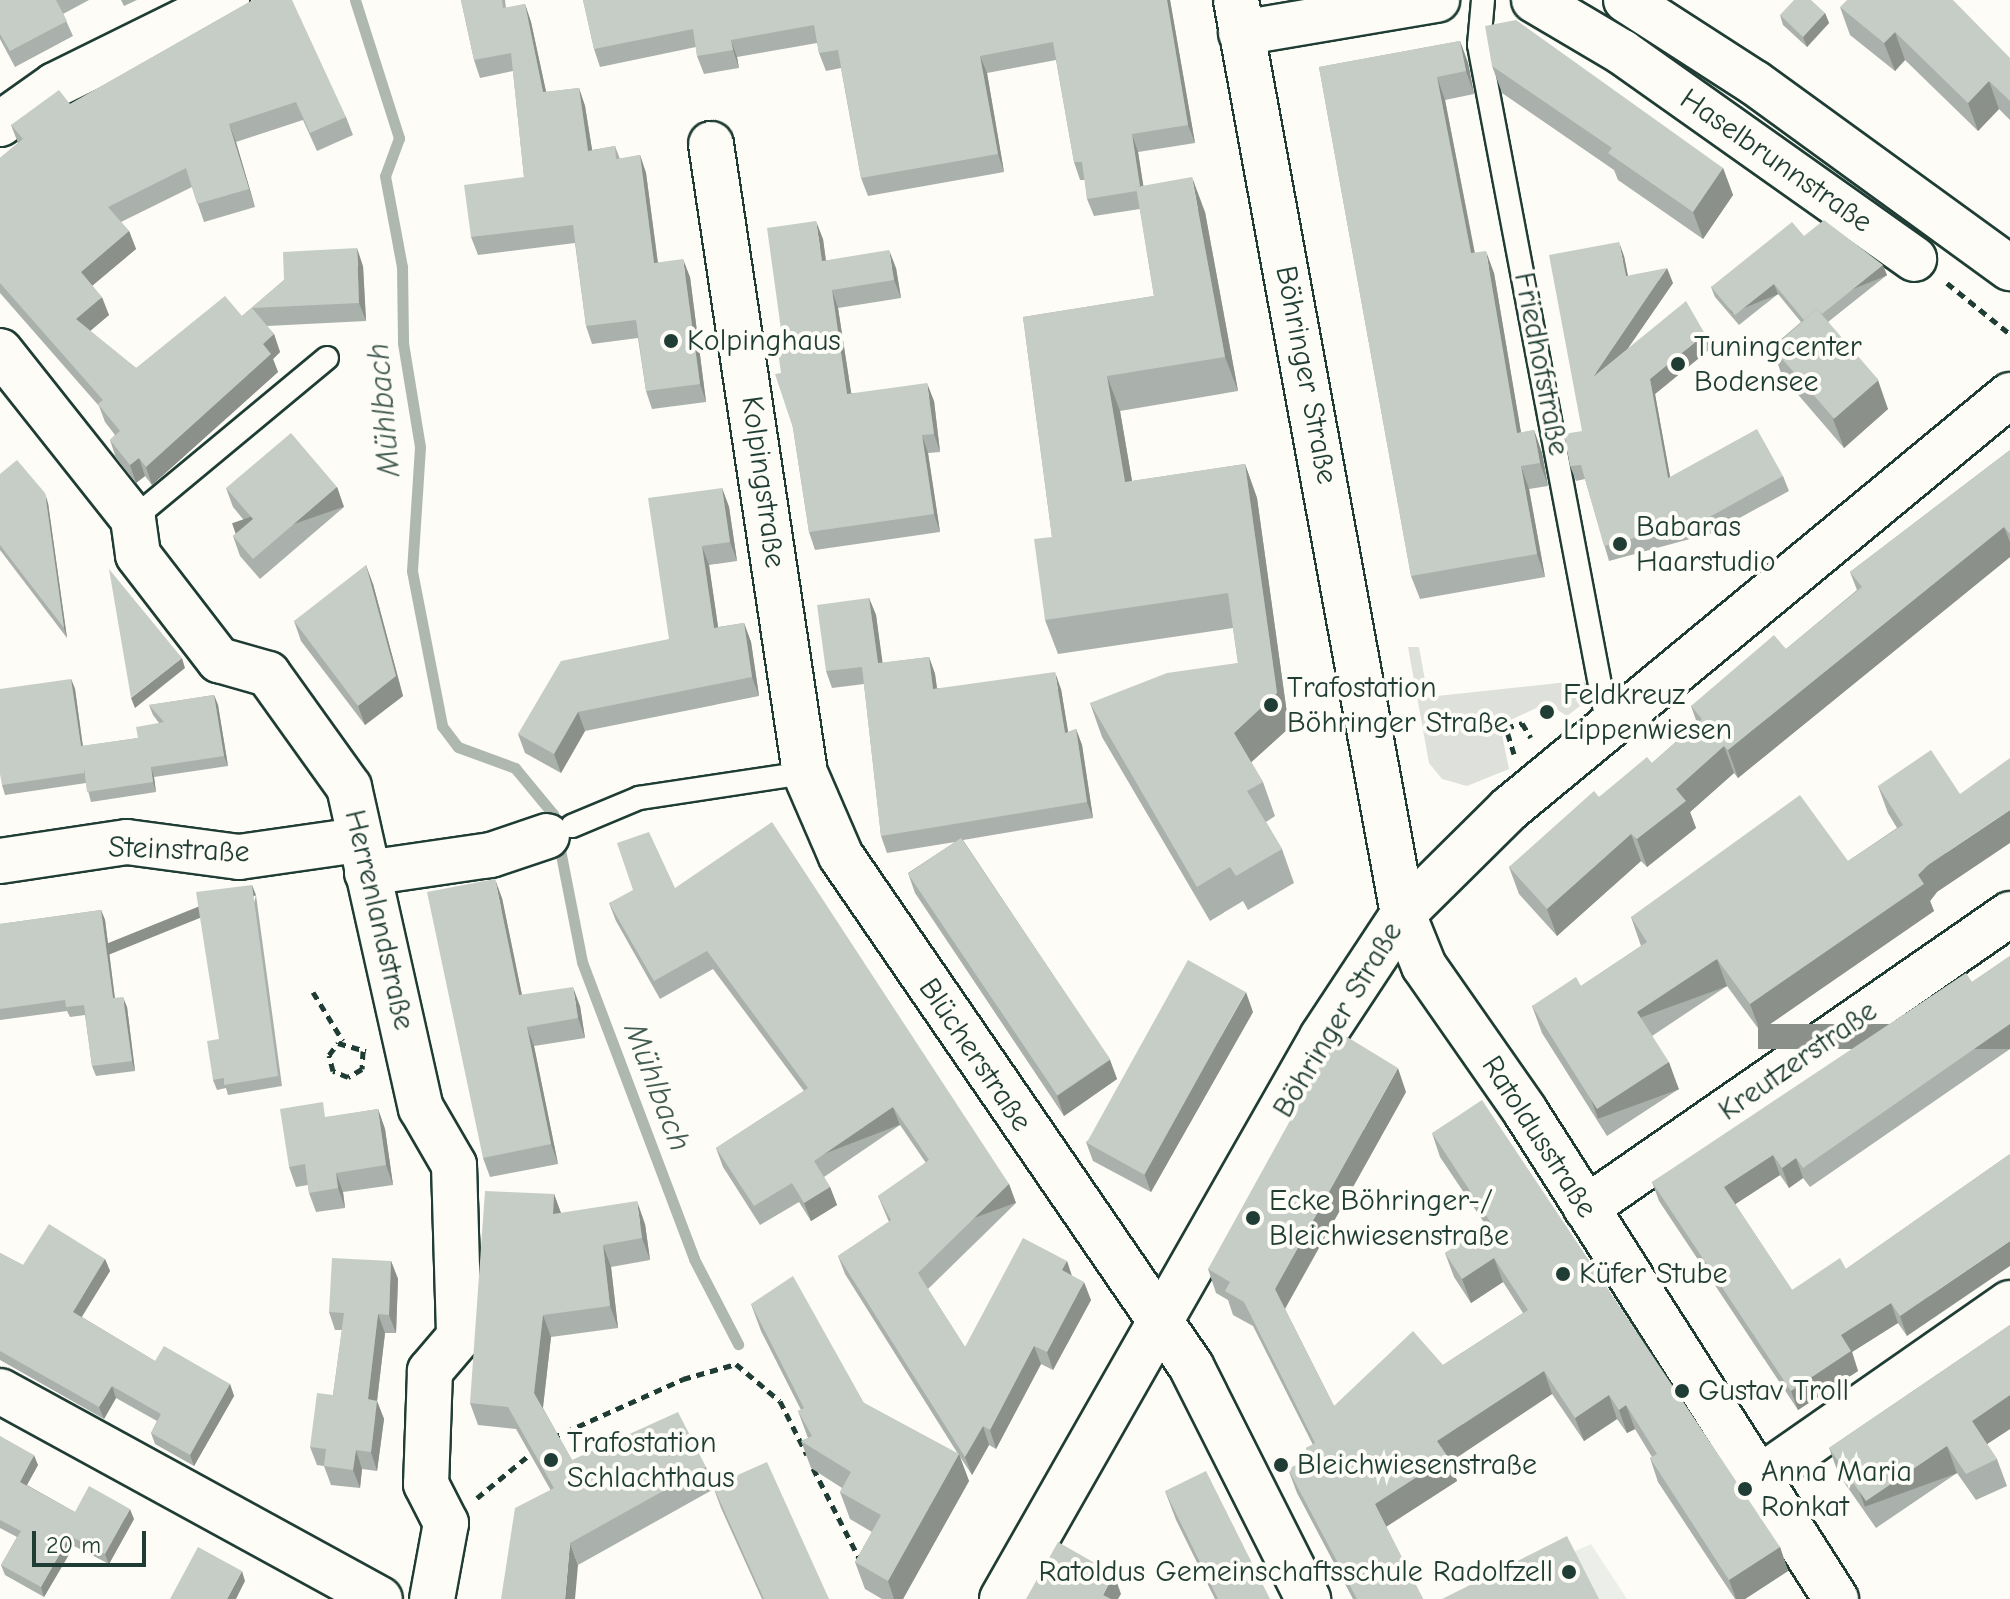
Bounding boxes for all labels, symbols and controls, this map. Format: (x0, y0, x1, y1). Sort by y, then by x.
street label: Haselbrunnstraße (1673, 81, 1879, 241)
street label: Böhringer Straße (1267, 263, 1345, 487)
street label: Friedhofstraße (1506, 269, 1576, 459)
place label: Kolpinghaus (687, 323, 841, 359)
place label: Tuningcenter Bodensee (1694, 329, 1862, 400)
marker: Kolpinghaus (662, 332, 680, 350)
water label: Mühlbach (359, 341, 409, 479)
marker: Tuningcenter Bodensee (1669, 355, 1687, 373)
street label: Kolpingstraße (733, 394, 793, 570)
place label: Babaras Haarstudio (1636, 509, 1776, 580)
marker: Babaras Haarstudio (1611, 535, 1629, 553)
place label: Trafostation Böhringer Straße (1287, 670, 1508, 740)
place label: Feldkreuz Lippenwiesen (1563, 677, 1732, 748)
marker: Trafostation Böhringer Straße (1262, 696, 1280, 714)
marker: Feldkreuz Lippenwiesen (1538, 703, 1556, 721)
street label: Herrenlandstraße (336, 806, 422, 1034)
street label: Steinstraße (108, 830, 250, 870)
street label: Böhringer Straße (1266, 916, 1410, 1124)
street label: Blücherstraße (911, 972, 1039, 1138)
street label: Kreutzerstraße (1712, 993, 1884, 1129)
water label: Mühlbach (615, 1017, 699, 1157)
street label: Ratoldusstraße (1473, 1049, 1605, 1225)
place label: Ecke Böhringer-/ Bleichwiesenstraße (1269, 1183, 1509, 1254)
marker: Ecke Böhringer-/ Bleichwiesenstraße (1244, 1209, 1262, 1227)
place label: Küfer Stube (1579, 1256, 1727, 1292)
marker: Küfer Stube (1554, 1265, 1572, 1283)
place label: Gustav Troll (1698, 1373, 1849, 1409)
marker: Gustav Troll (1673, 1382, 1691, 1400)
place label: Trafostation Schlachthaus (567, 1425, 735, 1496)
place label: Bleichwiesenstraße (1297, 1447, 1537, 1483)
marker: Trafostation Schlachthaus (542, 1451, 560, 1469)
place label: Anna Maria Ronkat (1761, 1454, 1912, 1524)
marker: Bleichwiesenstraße (1272, 1456, 1290, 1474)
marker: Anna Maria Ronkat (1736, 1480, 1754, 1498)
scale bar (36, 1515, 150, 1565)
text: 20 m (46, 1531, 101, 1559)
place label: Ratoldus Gemeinschaftsschule Radolfzell (1038, 1554, 1553, 1590)
marker: Ratoldus Gemeinschaftsschule Radolfzell (1560, 1563, 1578, 1581)

